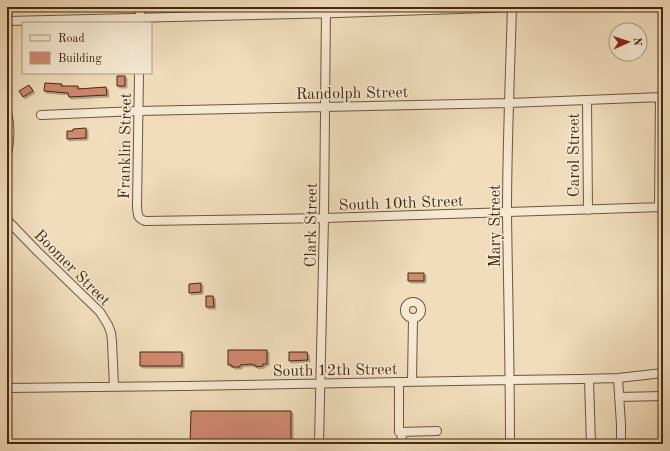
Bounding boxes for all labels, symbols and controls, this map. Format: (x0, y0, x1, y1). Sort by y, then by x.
legend (22, 22, 152, 74)
north arrow (608, 22, 648, 62)
text: Road (58, 33, 85, 45)
text: N (631, 37, 642, 47)
text: Building (58, 53, 102, 65)
street label: Randolph Street (296, 85, 409, 103)
street label: Franklin Street (117, 92, 135, 199)
street label: Carol Street (567, 112, 583, 197)
street label: Clark Street (303, 182, 321, 268)
street label: Mary Street (488, 184, 504, 268)
street label: South 10th Street (338, 194, 464, 214)
street label: Boomer Street (30, 227, 113, 310)
street label: South 12th Street (272, 362, 398, 380)

